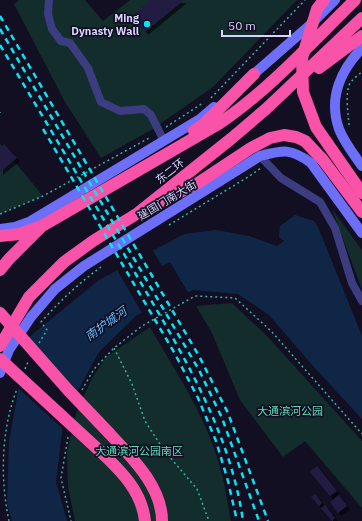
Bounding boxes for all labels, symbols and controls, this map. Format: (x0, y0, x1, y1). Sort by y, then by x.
place label: Ming Dynasty Wall (71, 11, 140, 38)
scale bar (222, 12, 290, 38)
text: 50 m (228, 18, 256, 33)
marker: Ming Dynasty Wall (142, 19, 152, 29)
street label: 东二环 (153, 155, 187, 187)
street label: 建国门南大街 (135, 177, 199, 223)
water label: 南护城河 (82, 302, 131, 344)
park label: 大通滨河公园 (257, 404, 323, 418)
park label: 大通滨河公园南区 (95, 444, 183, 458)

